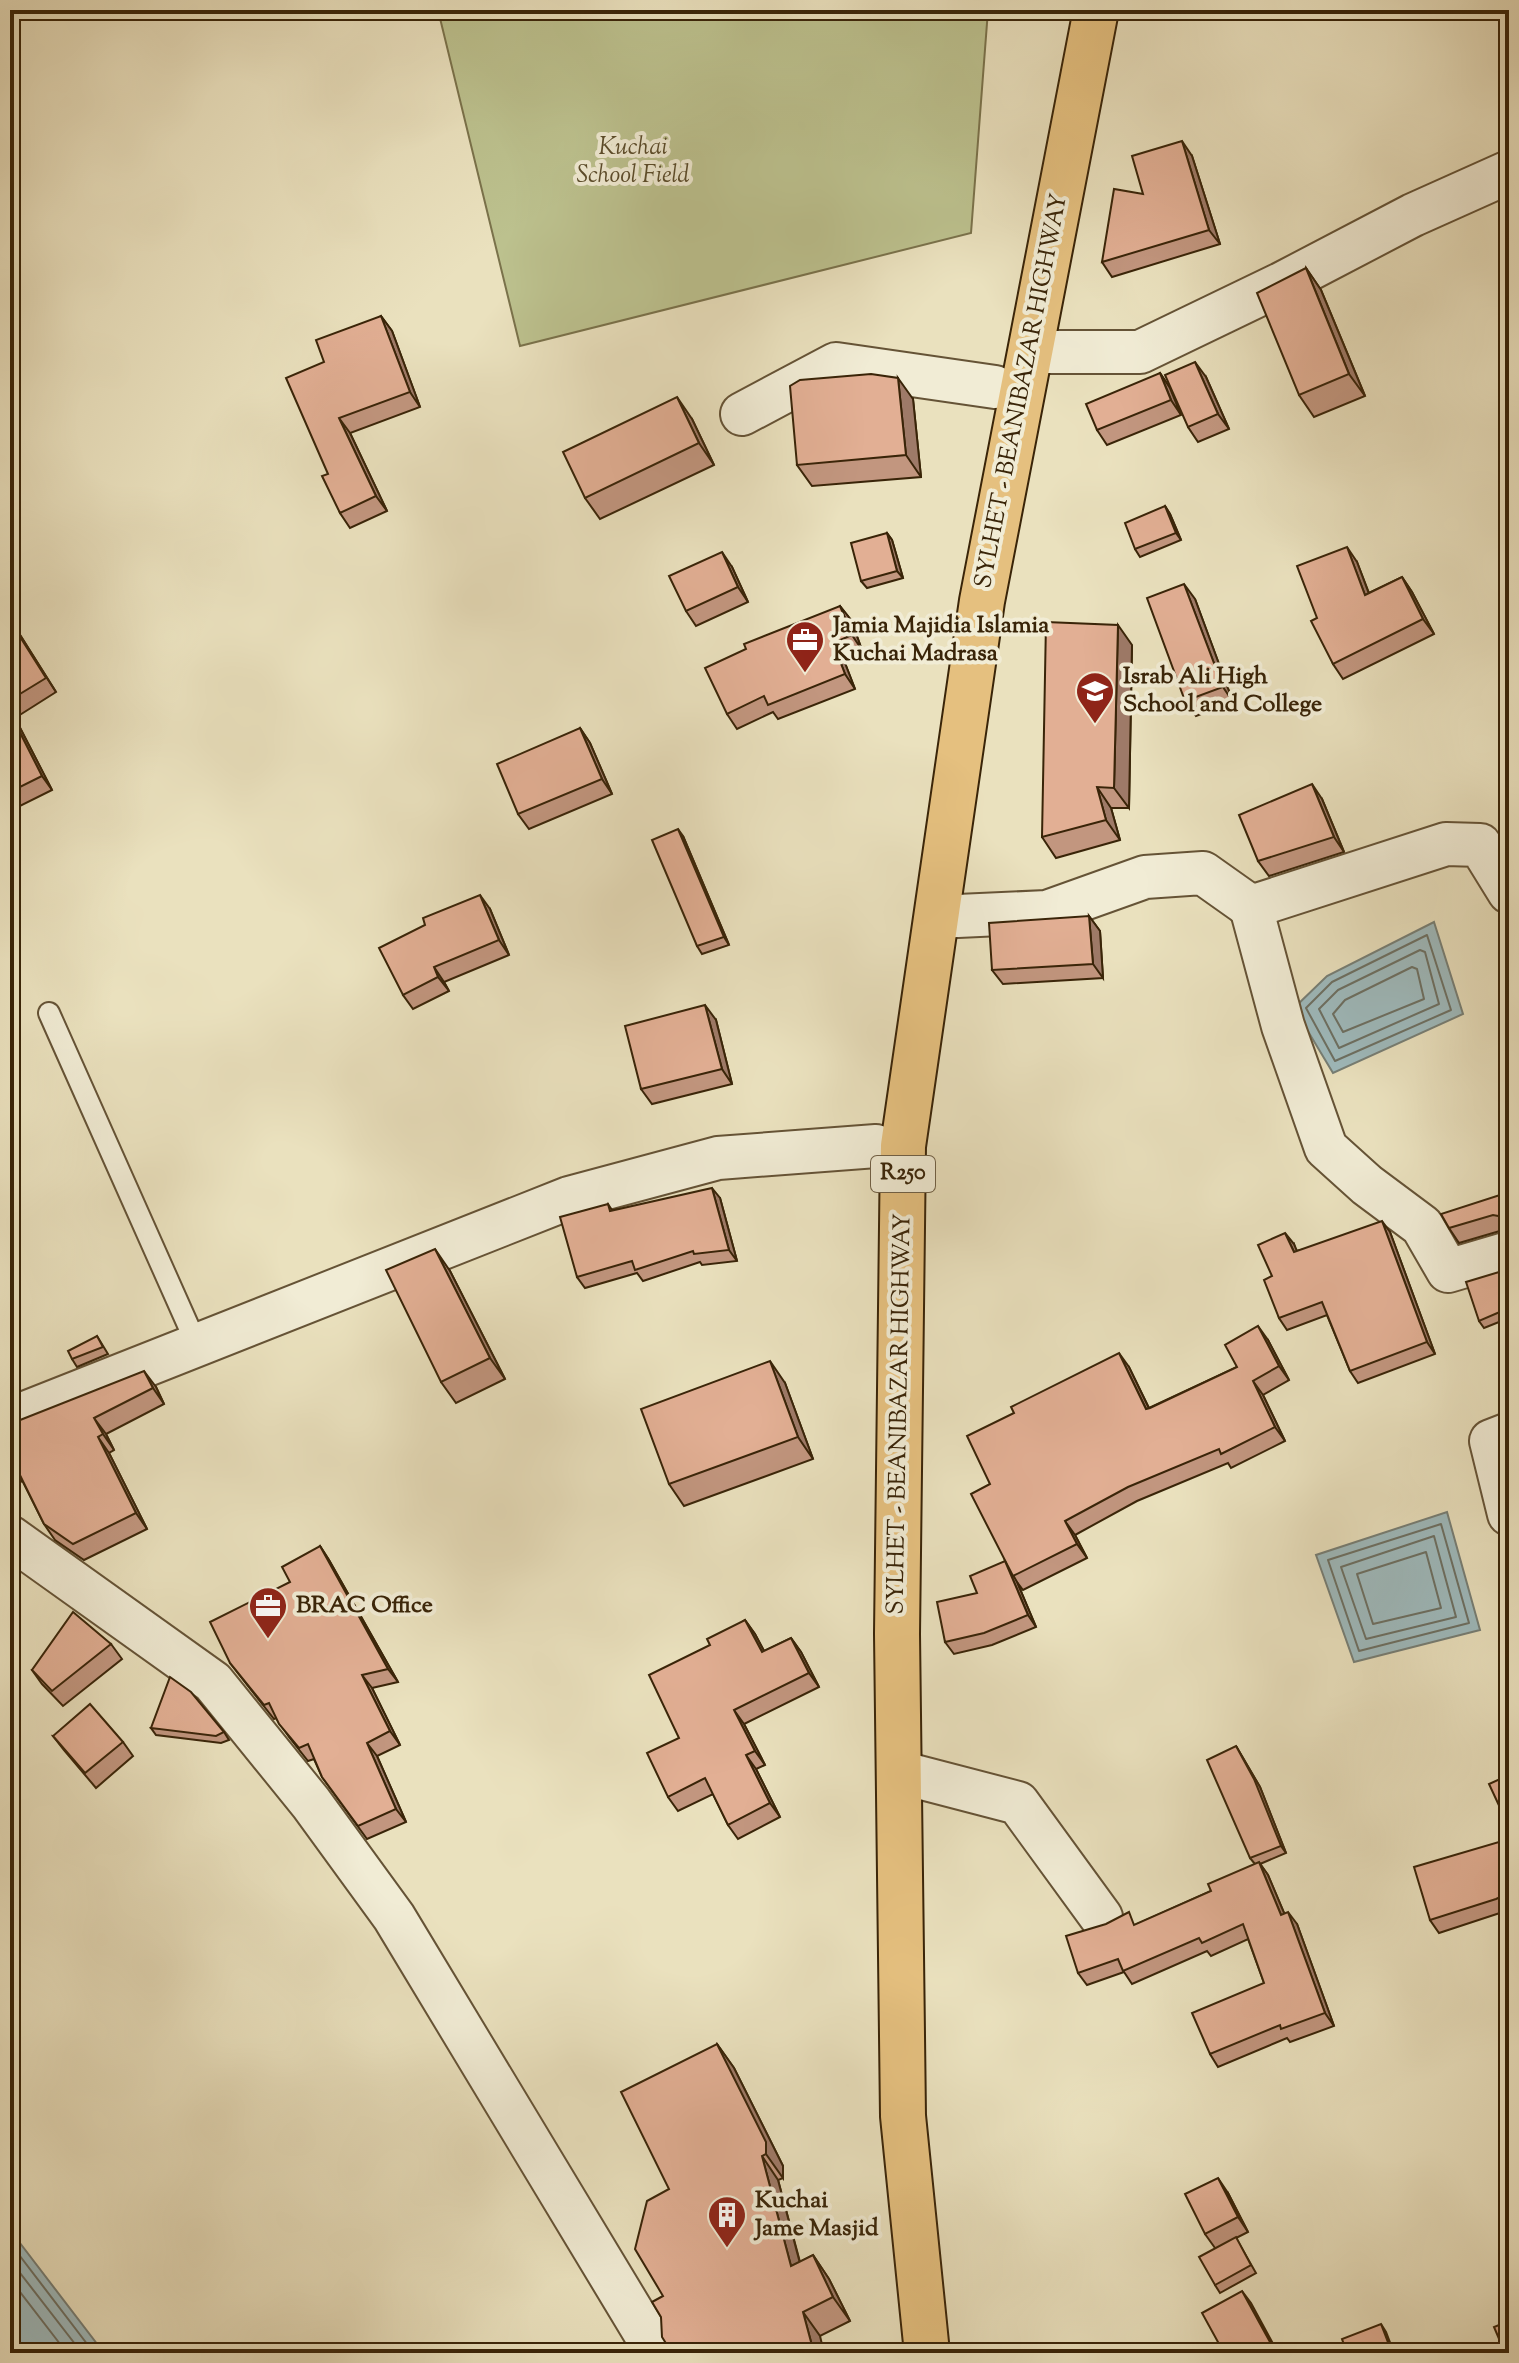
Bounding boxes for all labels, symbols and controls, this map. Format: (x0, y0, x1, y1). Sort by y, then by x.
park label: Kuchai School Field (577, 131, 690, 193)
street label: SYLHET - BEANIBAZAR HIGHWAY (967, 191, 1077, 591)
place label: Jamia Majidia Islamia Kuchai Madrasa (831, 609, 1050, 671)
office icon: Jamia Majidia Islamia Kuchai Madrasa (784, 619, 826, 674)
place label: Israb Ali High School and College (1123, 660, 1322, 722)
school or university icon: Israb Ali High School and College (1074, 670, 1116, 725)
road number: R250 (871, 1156, 935, 1192)
street label: SYLHET - BEANIBAZAR HIGHWAY (879, 1213, 921, 1615)
office icon: BRAC Office (247, 1585, 289, 1640)
place label: BRAC Office (296, 1589, 433, 1623)
place label: Kuchai Jame Masjid (753, 2184, 879, 2246)
building icon: Kuchai Jame Masjid (706, 2194, 748, 2249)

